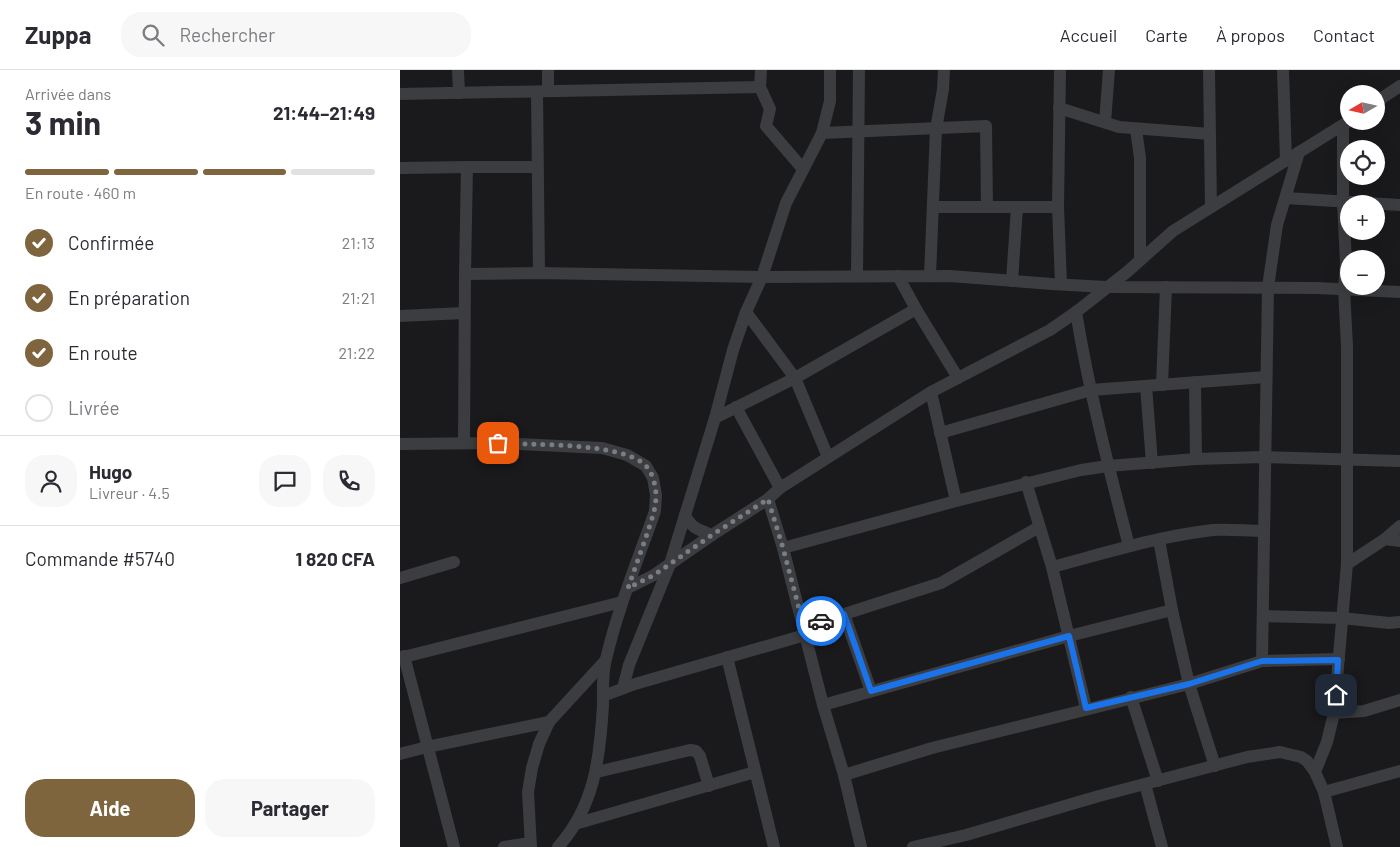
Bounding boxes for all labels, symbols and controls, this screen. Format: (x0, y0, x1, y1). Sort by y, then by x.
search box (121, 12, 471, 57)
text: Zuppa (25, 20, 91, 49)
icon: search (139, 21, 167, 49)
text: Rechercher (179, 23, 275, 46)
text: Accueil (1060, 24, 1117, 46)
text: Carte (1145, 24, 1188, 46)
text: À propos (1216, 24, 1285, 46)
text: Contact (1313, 24, 1375, 46)
text: Arrivée dans (25, 84, 111, 103)
north arrow (1340, 85, 1385, 130)
map controls (1340, 85, 1385, 295)
text: 21:44–21:49 (273, 101, 375, 124)
text: 3 min (25, 103, 101, 141)
button: locate (1340, 140, 1385, 185)
text: En route · 460 m (25, 183, 136, 202)
button: + (1340, 195, 1385, 240)
icon: check (25, 229, 53, 257)
text: Confirmée (68, 231, 155, 254)
text: 21:13 (342, 233, 375, 252)
button: − (1340, 250, 1385, 295)
icon: check (25, 284, 53, 312)
text: En préparation (68, 286, 190, 309)
text: 21:21 (342, 288, 375, 307)
icon: check (25, 339, 53, 367)
text: En route (68, 341, 138, 364)
text: 21:22 (338, 343, 375, 362)
text: Livrée (68, 396, 120, 419)
pin (477, 422, 519, 464)
icon: bag (484, 429, 512, 457)
button: person (25, 455, 77, 507)
button: chat (259, 455, 311, 507)
button: phone (323, 455, 375, 507)
text: Hugo (89, 460, 132, 483)
text: Livreur · 4.5 (89, 483, 170, 502)
text: Commande #5740 (25, 547, 175, 570)
text: 1 820 CFA (295, 547, 375, 570)
courier (796, 596, 846, 646)
icon: car (807, 607, 835, 635)
pin (1315, 674, 1357, 716)
icon: home (1322, 681, 1350, 709)
button: Aide (25, 779, 195, 837)
button: Partager (205, 779, 375, 837)

